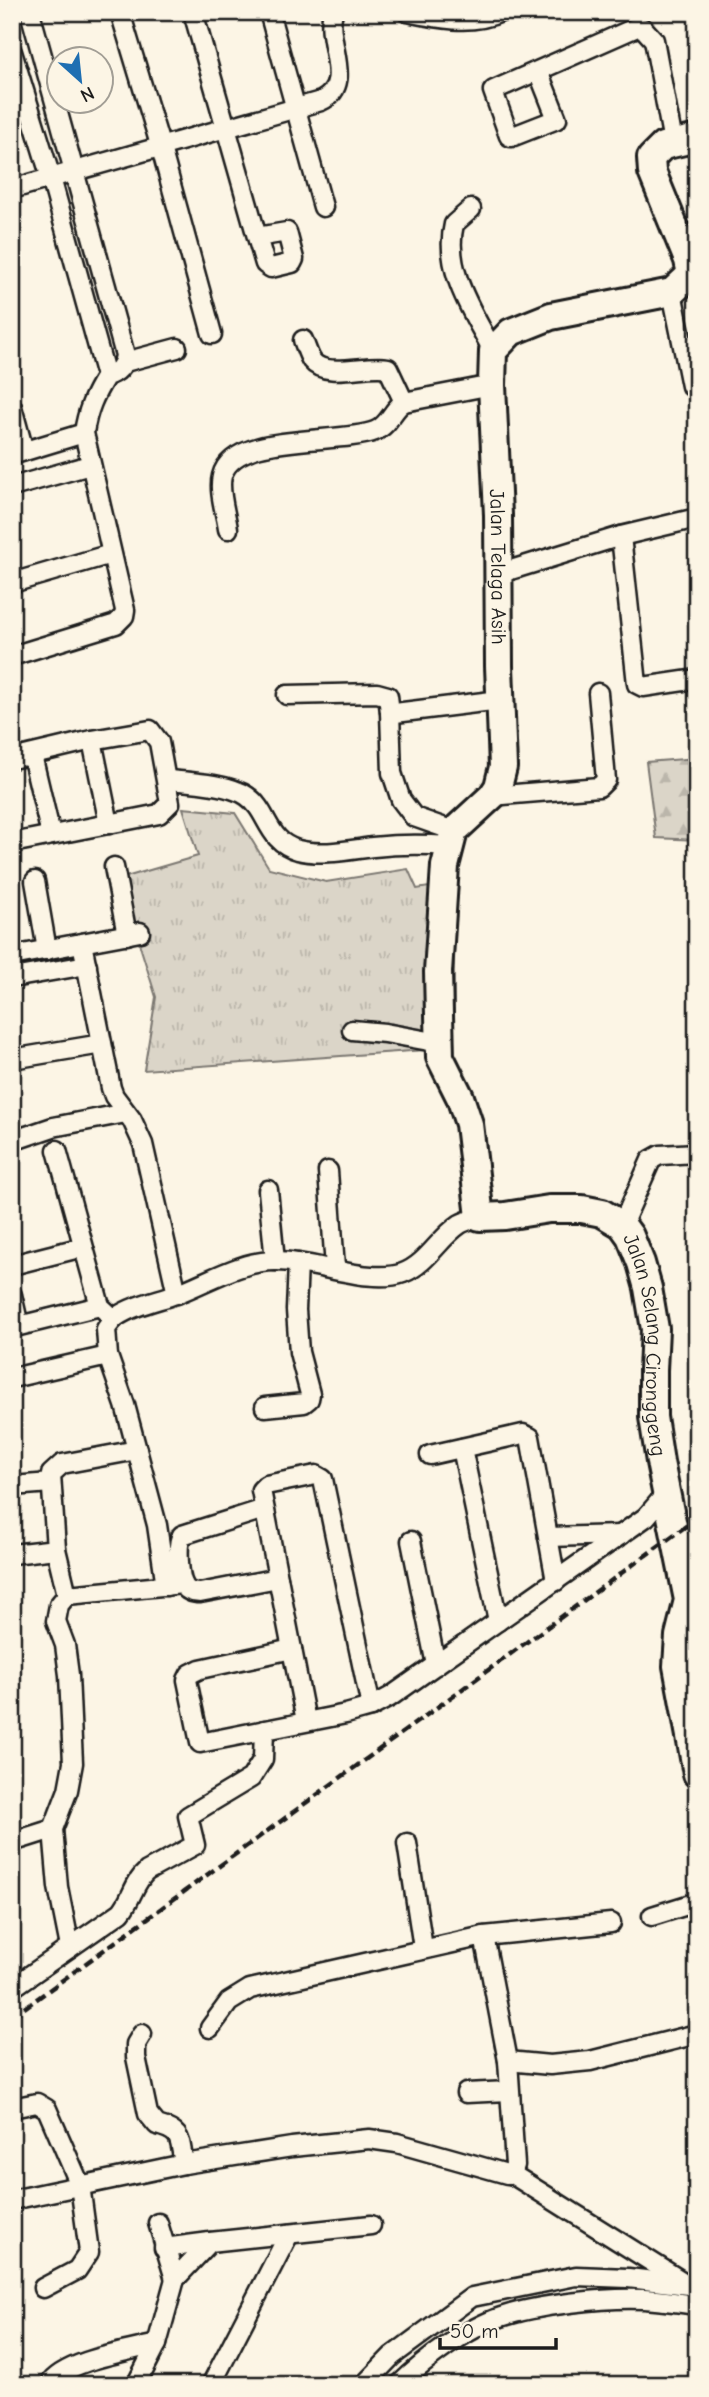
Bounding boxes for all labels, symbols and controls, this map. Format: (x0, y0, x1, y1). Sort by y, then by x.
north arrow (46, 46, 116, 116)
text: N (77, 82, 98, 107)
street label: Jalan Telaga Asih (485, 488, 511, 645)
street label: Jalan Selang Cironggeng (618, 1230, 671, 1458)
scale bar (440, 2306, 555, 2350)
text: 50 m (450, 2319, 499, 2343)

